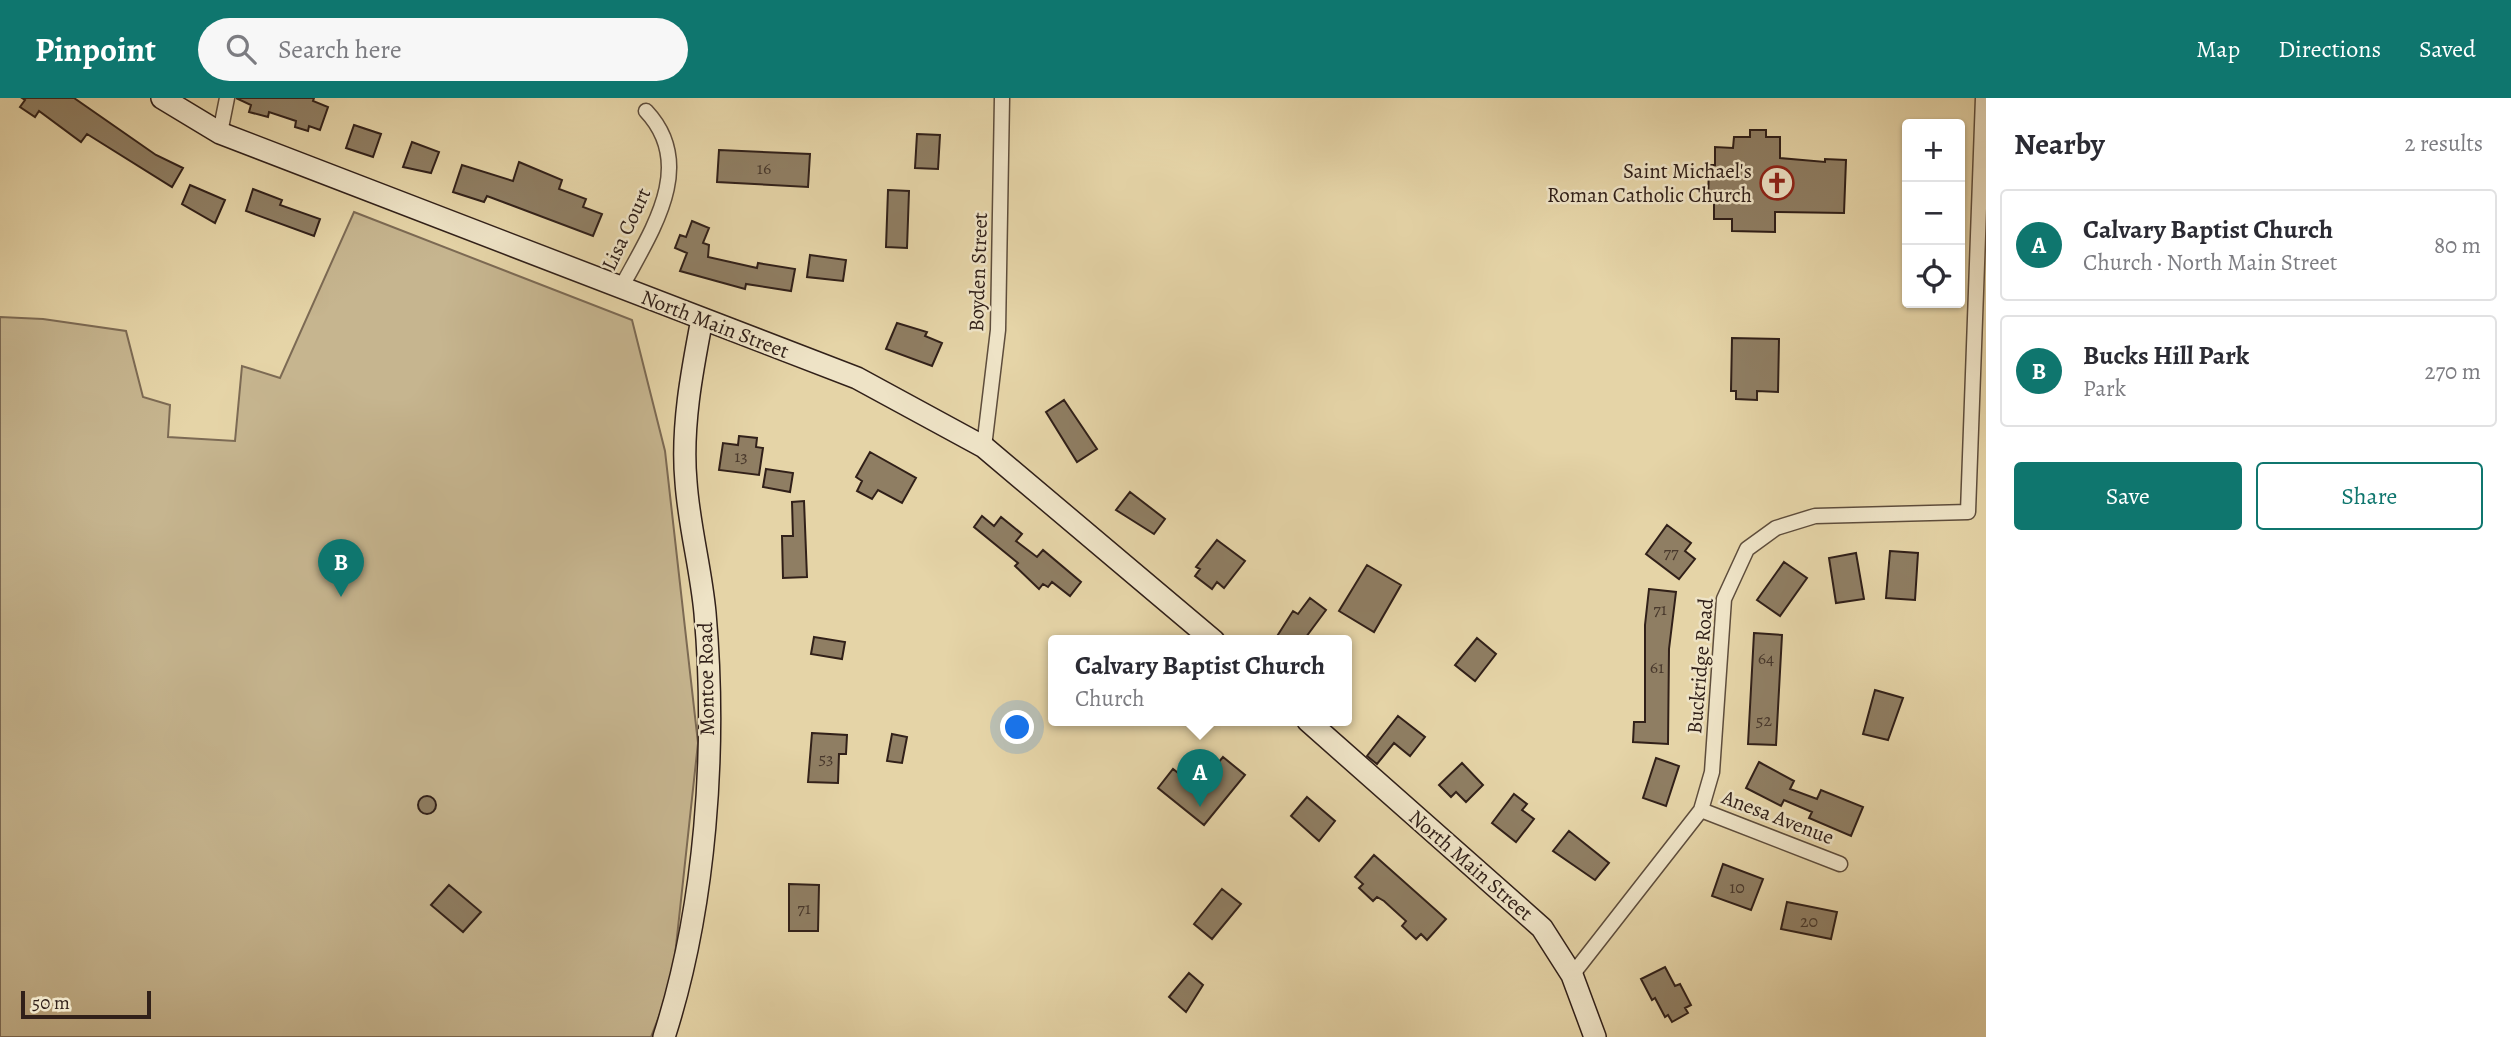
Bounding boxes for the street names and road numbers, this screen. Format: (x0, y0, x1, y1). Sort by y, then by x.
street label: Lisa Court (595, 183, 657, 275)
street label: Boyden Street (962, 212, 994, 332)
street label: North Main Street (637, 283, 793, 365)
street label: Buckridge Road (1680, 596, 1720, 735)
street label: Montoe Road (691, 621, 721, 736)
street label: Anesa Avenue (1717, 782, 1838, 851)
street label: North Main Street (1403, 803, 1539, 927)

